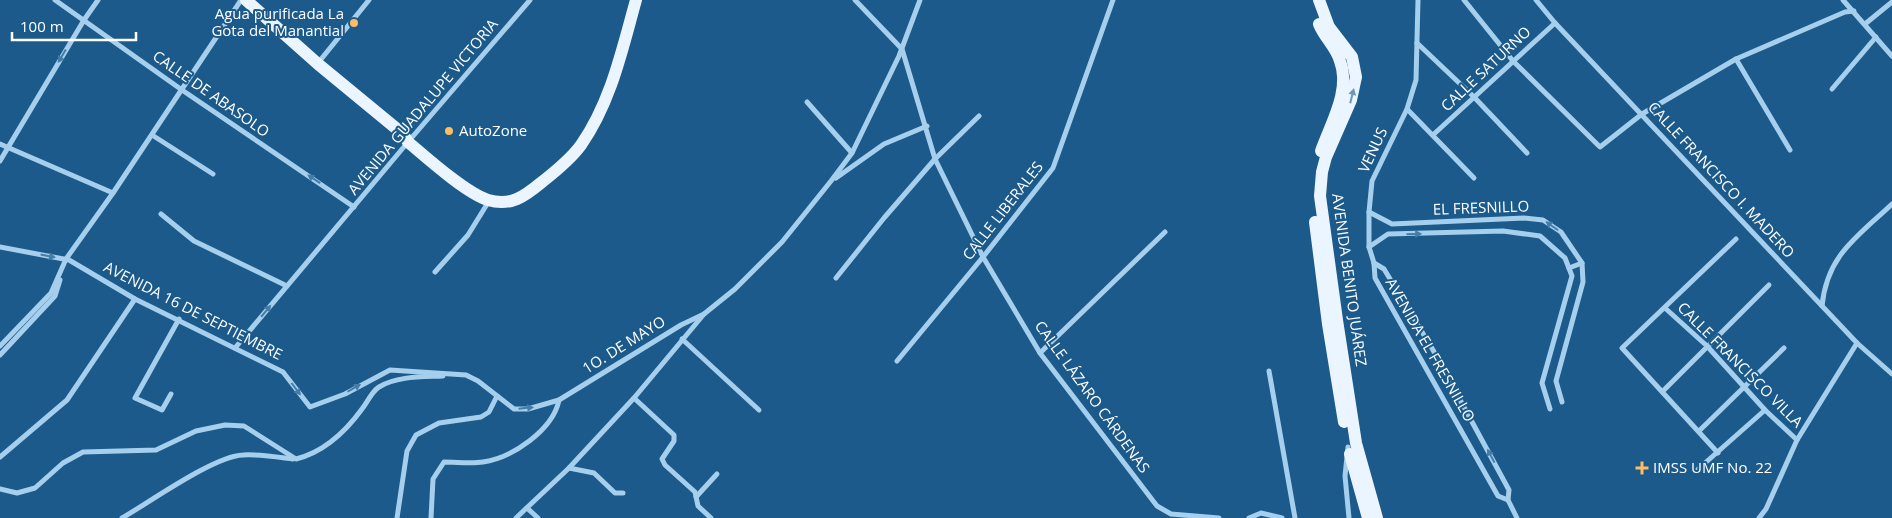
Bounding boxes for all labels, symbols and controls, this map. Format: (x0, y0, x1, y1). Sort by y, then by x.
place label: Agua purificada La Gota del Manantial (211, 3, 344, 40)
scale bar (12, 10, 136, 42)
street label: AVENIDA GUADALUPE VICTORIA (343, 14, 502, 198)
text: 100 m (20, 16, 64, 36)
marker: Agua purificada La Gota del Manantial (348, 17, 360, 29)
street label: CALLE SATURNO (1436, 21, 1535, 115)
street label: CALLE DE ABASOLO (149, 45, 274, 141)
one-way arrow (58, 49, 67, 62)
one-way arrow (1348, 88, 1356, 103)
street label: CALLE FRANCISCO I. MADERO (1644, 97, 1800, 262)
place label: AutoZone (459, 120, 527, 140)
street label: VENUS (1353, 124, 1391, 175)
marker: AutoZone (443, 125, 455, 137)
street label: CALLE LIBERALES (957, 157, 1047, 264)
one-way arrow (307, 175, 320, 184)
street label: AVENIDA BENITO JUÁREZ (1328, 192, 1372, 368)
street label: EL FRESNILLO (1432, 195, 1530, 219)
one-way arrow (1545, 221, 1558, 231)
one-way arrow (1406, 229, 1422, 237)
one-way arrow (40, 252, 56, 260)
street label: AVENIDA 16 DE SEPTIEMBRE (101, 256, 286, 364)
street label: AVENIDA EL FRESNILLO (1381, 274, 1480, 425)
street label: CALLE FRANCISCO VILLA (1674, 297, 1808, 432)
one-way arrow (261, 305, 272, 318)
street label: 1O. DE MAYO (578, 311, 669, 378)
street label: CALLE LÁZARO CÁRDENAS (1031, 316, 1155, 476)
one-way arrow (291, 382, 301, 396)
one-way arrow (348, 384, 361, 393)
one-way arrow (518, 404, 534, 412)
one-way arrow (1487, 449, 1495, 463)
place label: IMSS UMF No. 22 (1653, 457, 1772, 477)
marker: IMSS UMF No. 22 (1635, 461, 1649, 475)

